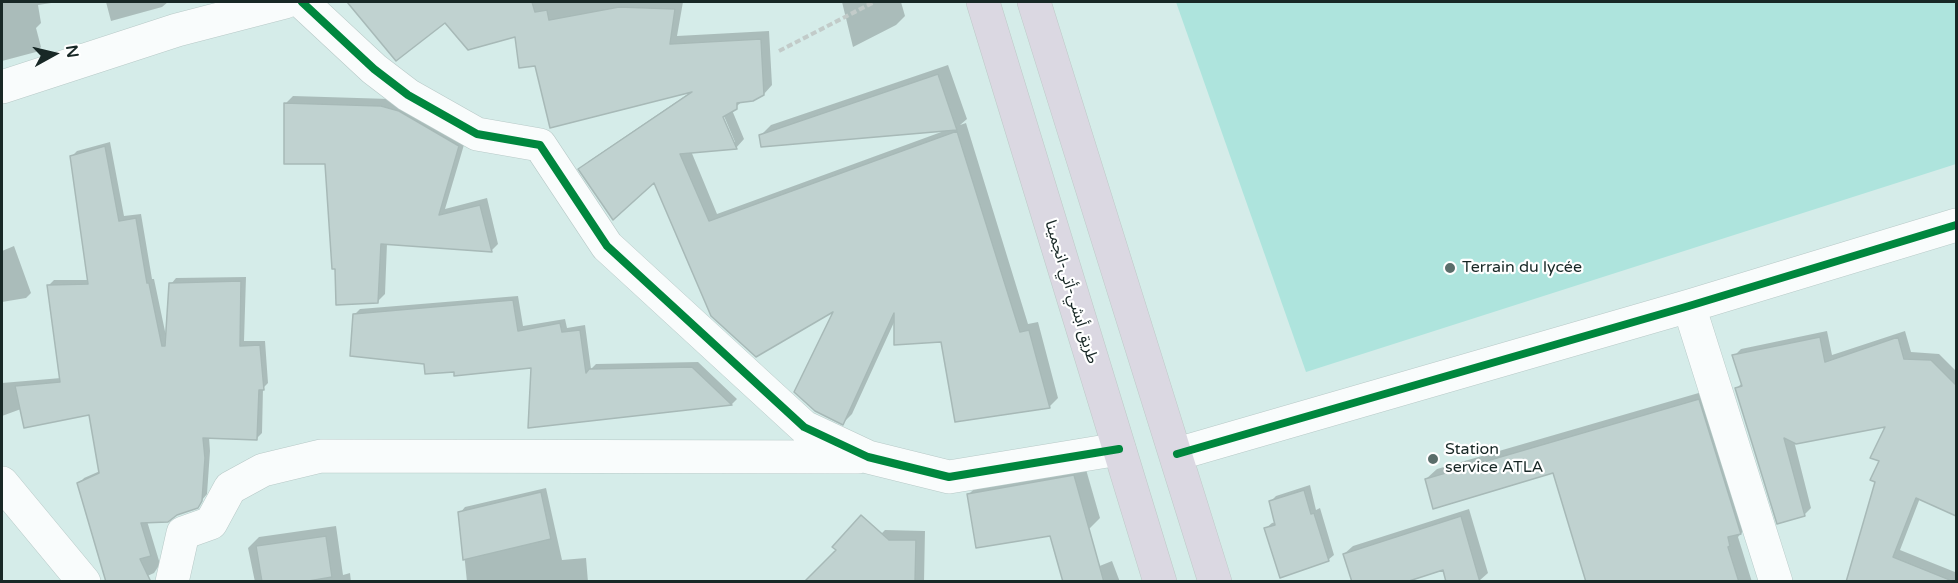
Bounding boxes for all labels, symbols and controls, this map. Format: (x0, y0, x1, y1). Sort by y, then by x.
north arrow (24, 24, 84, 84)
text: N (61, 44, 83, 59)
street label: طريق أبشي-أتي-انجمينا (1040, 218, 1102, 366)
place label: Terrain du lycée (1462, 258, 1582, 278)
marker: Terrain du lycée (1443, 261, 1457, 275)
place label: Station service ATLA (1445, 440, 1544, 478)
marker: Station service ATLA (1426, 452, 1440, 466)

